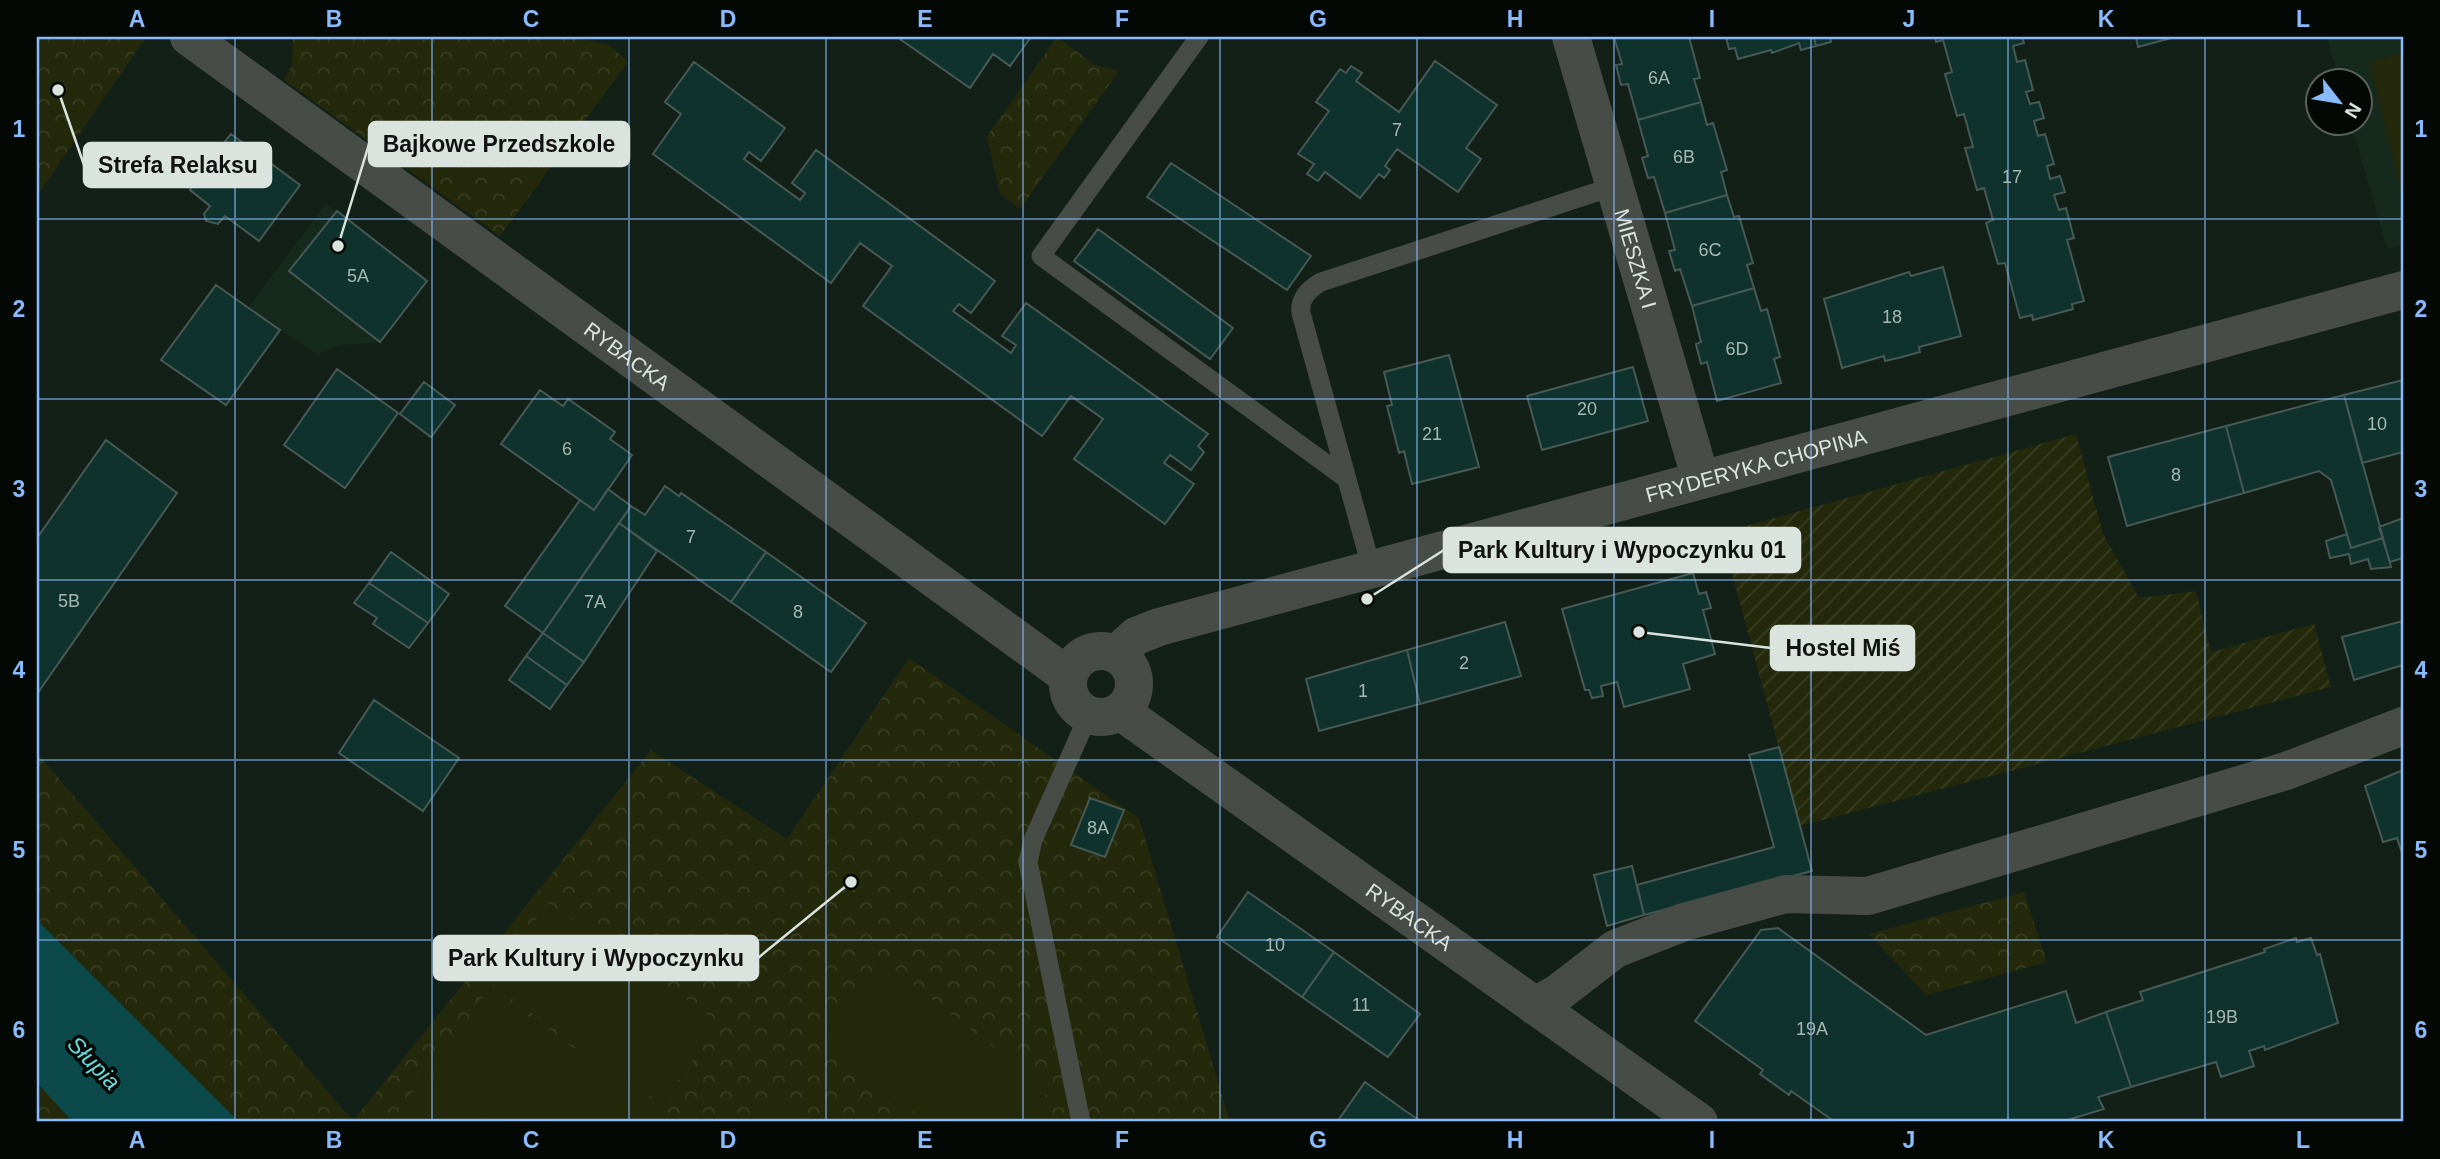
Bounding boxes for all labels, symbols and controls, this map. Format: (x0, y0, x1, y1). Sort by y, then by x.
text: A (129, 6, 145, 32)
text: B (326, 6, 342, 32)
text: C (523, 6, 539, 32)
text: D (720, 6, 736, 32)
text: E (917, 6, 933, 32)
text: F (1115, 6, 1129, 32)
text: G (1309, 6, 1327, 32)
text: H (1507, 6, 1523, 32)
text: I (1709, 6, 1715, 32)
text: J (1903, 6, 1915, 32)
text: K (2098, 6, 2115, 32)
text: L (2296, 6, 2310, 32)
north arrow (2304, 66, 2374, 136)
house number: 6A (1648, 68, 1670, 88)
text: N (2341, 99, 2366, 122)
text: 1 (13, 116, 26, 142)
text: 1 (2415, 116, 2428, 142)
house number: 7 (1392, 120, 1402, 140)
callout: Bajkowe Przedszkole (369, 122, 629, 166)
text: Bajkowe Przedszkole (383, 131, 615, 157)
callout: Strefa Relaksu (84, 143, 271, 187)
house number: 6B (1673, 147, 1695, 167)
text: Strefa Relaksu (98, 152, 258, 178)
house number: 17 (2002, 167, 2022, 187)
street label: MIESZKA I (1611, 206, 1662, 311)
house number: 6C (1698, 240, 1722, 260)
house number: 5A (347, 266, 369, 286)
text: 2 (13, 296, 25, 322)
text: 2 (2415, 296, 2427, 322)
house number: 18 (1882, 307, 1902, 327)
street label: RYBACKA (580, 317, 675, 394)
house number: 6D (1725, 339, 1749, 359)
house number: 20 (1577, 399, 1597, 419)
house number: 10 (2367, 414, 2387, 434)
house number: 21 (1422, 424, 1442, 444)
street label: FRYDERYKA CHOPINA (1643, 424, 1869, 506)
house number: 6 (562, 439, 572, 459)
house number: 8 (2171, 465, 2181, 485)
text: 3 (13, 476, 25, 502)
text: 3 (2415, 476, 2427, 502)
house number: 7 (686, 527, 696, 547)
callout: Park Kultury i Wypoczynku 01 (1444, 528, 1800, 572)
text: Park Kultury i Wypoczynku 01 (1458, 537, 1786, 563)
house number: 5B (58, 591, 80, 611)
house number: 7A (584, 592, 606, 612)
house number: 8 (793, 602, 803, 622)
callout: Hostel Miś (1771, 626, 1914, 670)
text: Hostel Miś (1785, 635, 1901, 661)
house number: 2 (1459, 653, 1469, 673)
text: 4 (13, 657, 26, 683)
text: 4 (2415, 657, 2428, 683)
house number: 1 (1358, 681, 1368, 701)
house number: 8A (1087, 818, 1109, 838)
text: 5 (13, 837, 26, 863)
text: 5 (2415, 837, 2428, 863)
street label: RYBACKA (1362, 878, 1457, 955)
house number: 10 (1265, 935, 1285, 955)
callout: Park Kultury i Wypoczynku (434, 936, 758, 980)
text: Park Kultury i Wypoczynku (448, 945, 744, 971)
house number: 11 (1352, 995, 1370, 1015)
house number: 19B (2206, 1007, 2238, 1027)
text: 6 (13, 1017, 25, 1043)
text: 6 (2415, 1017, 2427, 1043)
house number: 19A (1796, 1019, 1828, 1039)
water label: Słupia (62, 1031, 126, 1095)
text: A (129, 1127, 145, 1153)
text: B (326, 1127, 342, 1153)
text: C (523, 1127, 539, 1153)
text: D (720, 1127, 736, 1153)
text: E (917, 1127, 933, 1153)
text: F (1115, 1127, 1129, 1153)
text: G (1309, 1127, 1327, 1153)
text: H (1507, 1127, 1523, 1153)
text: I (1709, 1127, 1715, 1153)
text: J (1903, 1127, 1915, 1153)
text: K (2098, 1127, 2115, 1153)
text: L (2296, 1127, 2310, 1153)

